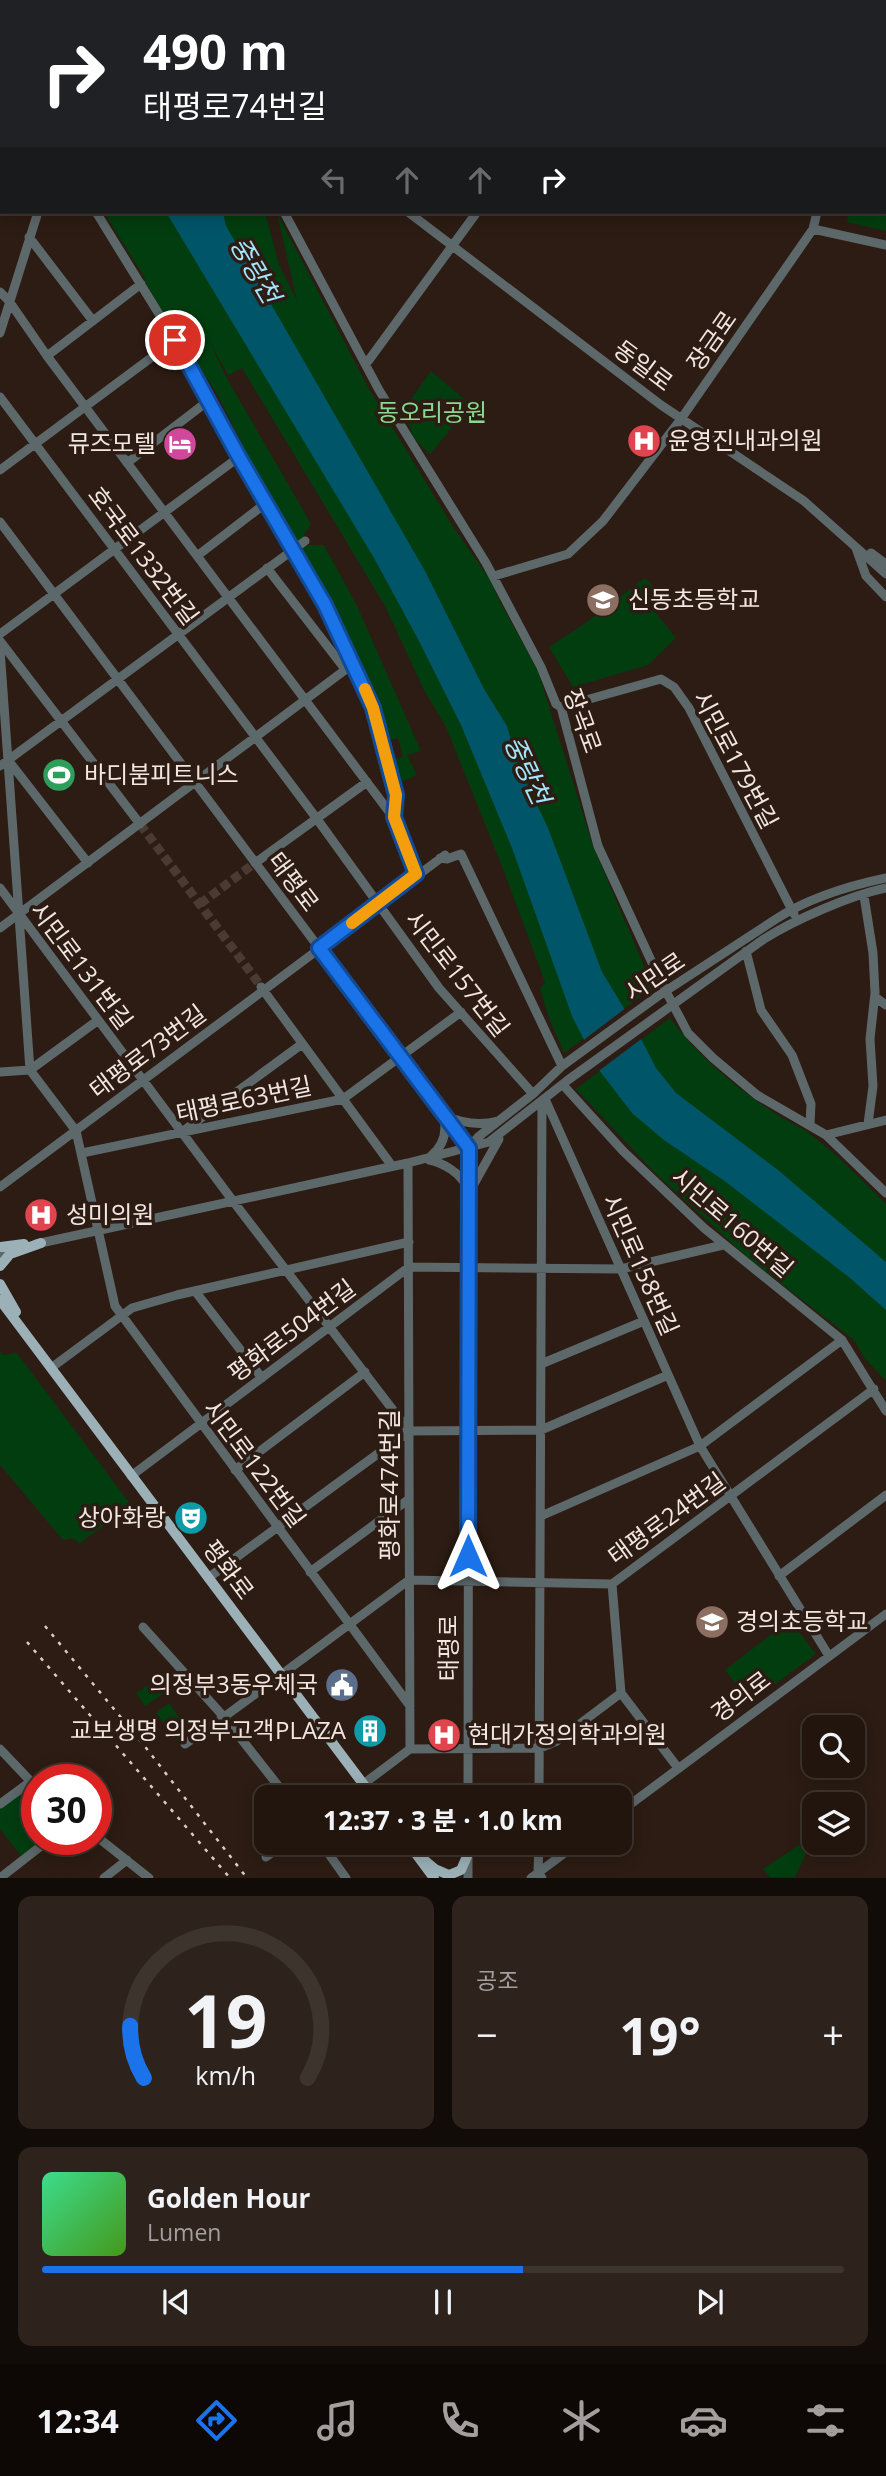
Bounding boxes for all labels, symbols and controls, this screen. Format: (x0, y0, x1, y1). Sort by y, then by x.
text: 490 m (143, 18, 288, 84)
icon: right (28, 28, 119, 119)
text: 태평로74번길 (143, 84, 327, 127)
icon: left (315, 161, 353, 199)
icon: ahead (388, 161, 426, 199)
icon: ahead (461, 161, 499, 199)
icon: right (534, 161, 572, 199)
water label: 중랑천 (222, 229, 291, 312)
street label: 장금로 (678, 304, 743, 377)
pin (145, 310, 205, 370)
icon: arrive (156, 321, 194, 359)
street label: 동일로 (608, 332, 680, 398)
park label: 동오리공원 (377, 395, 487, 428)
hospital icon: 윤영진내과의원 (625, 422, 663, 460)
place label: 윤영진내과의원 (668, 423, 823, 456)
hotel icon: 뮤즈모텔 (161, 425, 199, 463)
place label: 뮤즈모텔 (68, 426, 156, 459)
street label: 호국로1332번길 (81, 479, 207, 631)
school or university icon: 신동초등학교 (584, 581, 622, 619)
place label: 신동초등학교 (628, 582, 760, 615)
street label: 장곡로 (557, 684, 610, 757)
street label: 시민로179번길 (686, 685, 786, 834)
water label: 중랑천 (496, 729, 561, 812)
sports icon: 바디붐피트니스 (40, 756, 78, 794)
place label: 바디붐피트니스 (84, 757, 239, 790)
street label: 태평로 (261, 845, 327, 917)
street label: 시민로131번길 (23, 895, 141, 1036)
street label: 시민로157번길 (399, 903, 518, 1043)
street label: 시민로 (617, 944, 691, 1008)
street label: 태평로73번길 (82, 996, 212, 1105)
street label: 태평로63번길 (173, 1068, 315, 1129)
street label: 시민로160번길 (665, 1160, 801, 1284)
street label: 시민로158번길 (595, 1188, 687, 1340)
hospital icon: 성미의원 (22, 1196, 60, 1234)
place label: 성미의원 (66, 1197, 154, 1230)
street label: 평화로504번길 (221, 1271, 362, 1389)
street label: 시민로122번길 (196, 1393, 314, 1534)
street label: 평화로474번길 (372, 1409, 405, 1561)
street label: 태평로24번길 (601, 1464, 732, 1572)
theatre icon: 상아화랑 (172, 1499, 210, 1537)
place label: 상아화랑 (78, 1500, 166, 1533)
position arrow (431, 1519, 505, 1593)
street label: 평화로 (196, 1533, 262, 1605)
school or university icon: 경의초등학교 (693, 1603, 731, 1641)
place label: 경의초등학교 (736, 1604, 868, 1637)
street label: 태평로 (431, 1615, 464, 1681)
street label: 경의로 (704, 1663, 776, 1729)
public building icon: 의정부3동우체국 (323, 1666, 361, 1704)
place label: 의정부3동우체국 (150, 1667, 318, 1700)
building icon: 교보생명 의정부고객PLAZA (351, 1712, 389, 1750)
place label: 교보생명 의정부고객PLAZA (70, 1713, 347, 1746)
map controls (802, 1715, 865, 1855)
button: search (802, 1715, 865, 1778)
hospital icon: 현대가정의학과의원 (425, 1716, 463, 1754)
place label: 현대가정의학과의원 (468, 1717, 667, 1750)
speed limit sign: 30 (21, 1764, 112, 1855)
button: layers (802, 1792, 865, 1855)
text: 12:37 · 3 분 · 1.0 km (323, 1802, 563, 1838)
text: 공조 (476, 1964, 518, 1996)
text: 19 (184, 1971, 268, 2070)
text: 19° (619, 1999, 701, 2070)
text: − (476, 2008, 498, 2060)
text: + (822, 2008, 844, 2060)
text: km/h (196, 2058, 256, 2092)
text: Golden Hour (147, 2180, 310, 2216)
text: Lumen (147, 2216, 221, 2248)
icon: previous (157, 2283, 195, 2321)
icon: pause (424, 2283, 462, 2321)
icon: next (691, 2283, 729, 2321)
icon: directions (192, 2396, 241, 2445)
icon: music (313, 2396, 362, 2445)
icon: phone (435, 2396, 484, 2445)
icon: climate (557, 2396, 606, 2445)
icon: car (679, 2396, 728, 2445)
icon: filters (801, 2396, 850, 2445)
text: 12:34 (36, 2399, 119, 2442)

